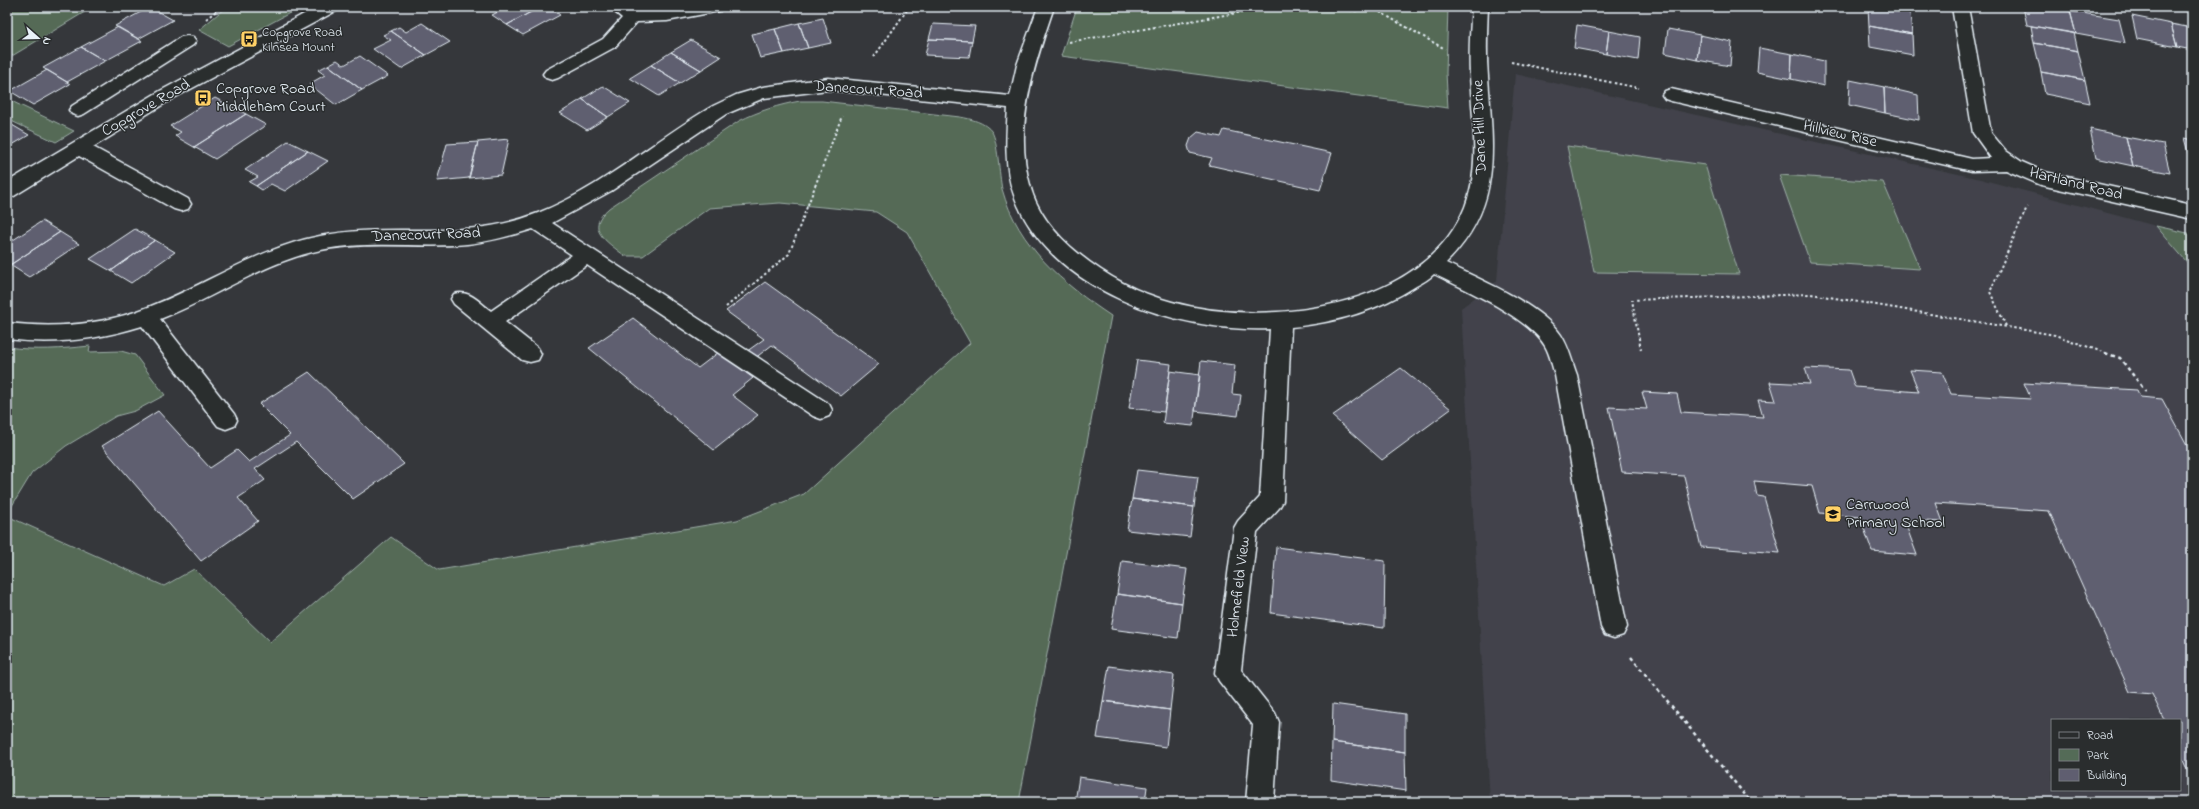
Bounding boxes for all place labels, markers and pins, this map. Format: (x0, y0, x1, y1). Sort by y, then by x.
place label: Copgrove Road Kilnsea Mount (262, 23, 343, 57)
bus stop icon: Copgrove Road Kilnsea Mount (239, 29, 259, 49)
place label: Copgrove Road Middleham Court (216, 77, 326, 119)
bus stop icon: Copgrove Road Middleham Court (193, 88, 213, 108)
place label: Carrwood Primary School (1846, 493, 1945, 535)
school or university icon: Carrwood Primary School (1823, 504, 1843, 524)

